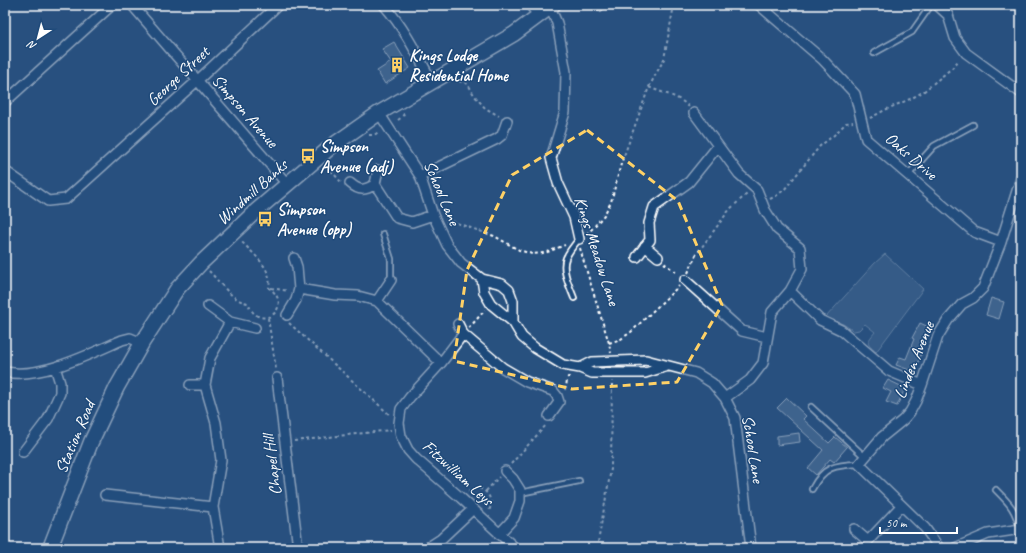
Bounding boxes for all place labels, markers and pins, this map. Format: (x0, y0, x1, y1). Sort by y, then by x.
place label: Kings Lodge Residential Home (409, 45, 510, 86)
building icon: Kings Lodge Residential Home (388, 56, 406, 74)
place label: Simpson Avenue (adj) (320, 136, 394, 177)
bus stop icon: Simpson Avenue (adj) (299, 147, 317, 165)
place label: Simpson Avenue (opp) (277, 199, 352, 240)
bus stop icon: Simpson Avenue (opp) (256, 210, 274, 228)

